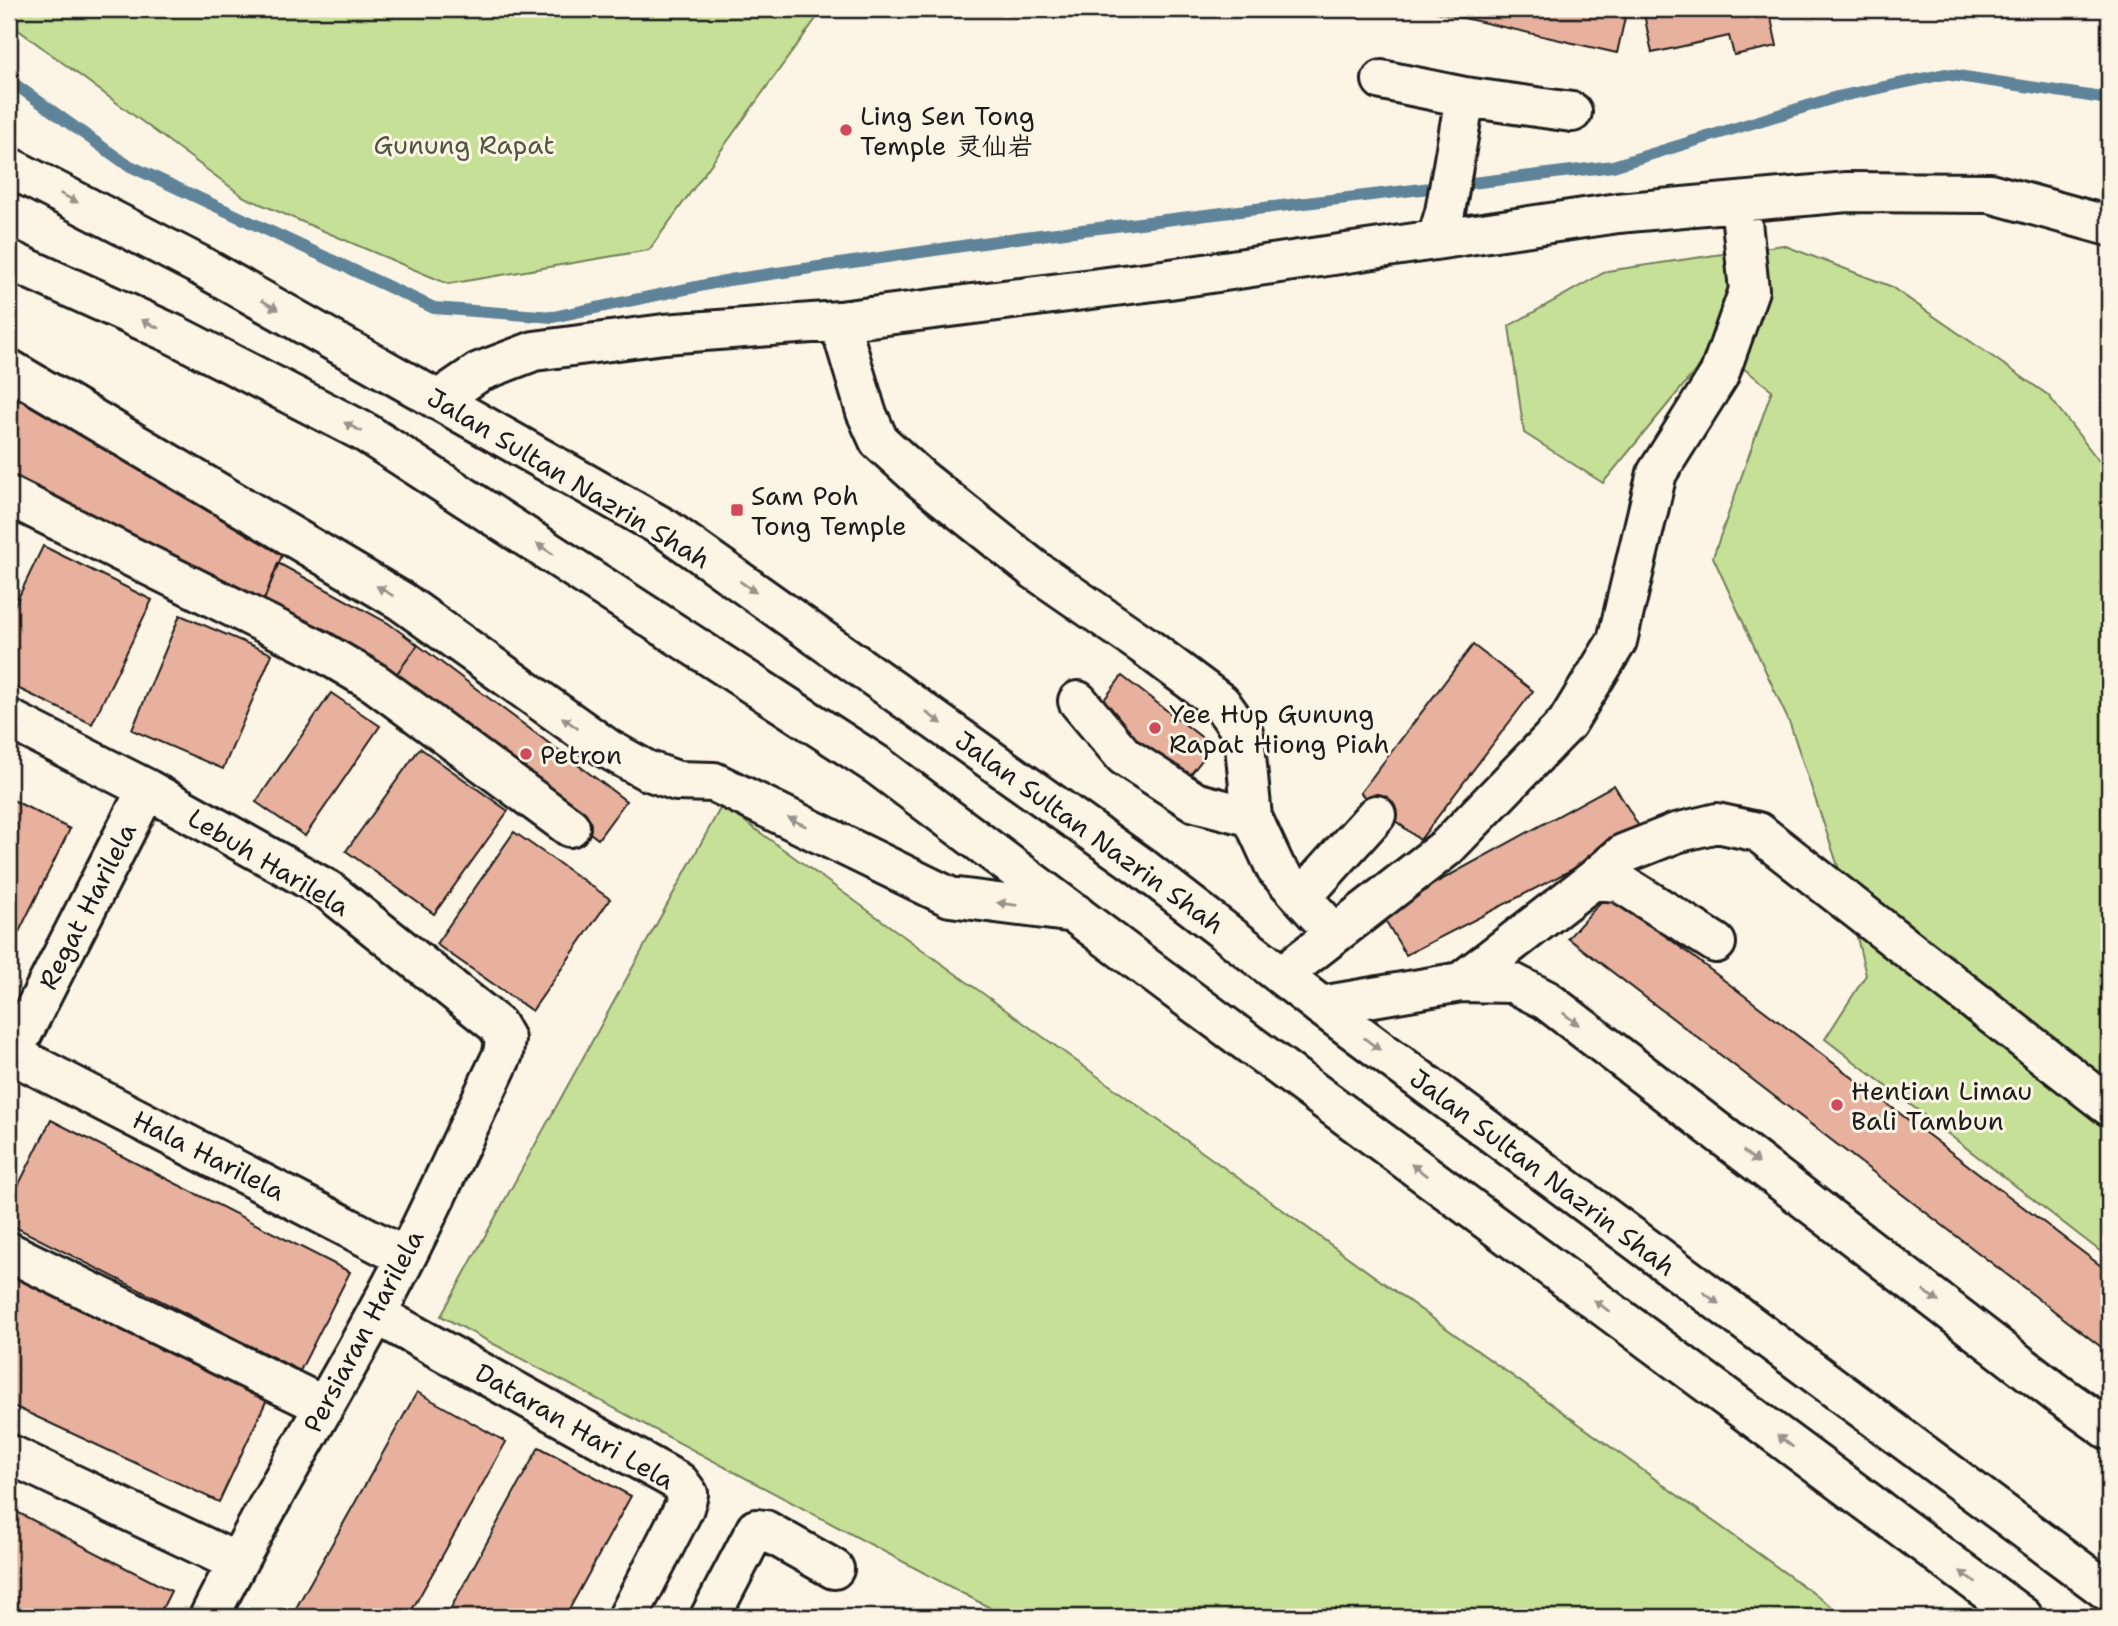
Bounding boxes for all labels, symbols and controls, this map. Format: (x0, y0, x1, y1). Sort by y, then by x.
place label: Ling Sen Tong Temple 灵仙岩 (860, 98, 1035, 163)
marker: Ling Sen Tong Temple 灵仙岩 (838, 122, 854, 138)
park label: Gunung Rapat (373, 127, 555, 162)
one-way arrow (60, 192, 80, 204)
one-way arrow (260, 299, 280, 311)
one-way arrow (140, 318, 160, 330)
street label: Jalan Sultan Nazrin Shah (421, 379, 717, 577)
one-way arrow (343, 421, 363, 432)
place label: Sam Poh Tong Temple (751, 478, 907, 543)
marker: Sam Poh Tong Temple (729, 502, 745, 518)
one-way arrow (536, 542, 555, 555)
one-way arrow (739, 580, 757, 594)
one-way arrow (375, 585, 394, 597)
place label: Yee Hup Gunung Rapat Hiong Piah (1169, 696, 1389, 761)
one-way arrow (925, 711, 943, 725)
one-way arrow (561, 716, 579, 730)
marker: Yee Hup Gunung Rapat Hiong Piah (1147, 720, 1163, 736)
street label: Jalan Sultan Nazrin Shah (948, 722, 1232, 942)
place label: Petron (540, 737, 622, 772)
marker: Petron (518, 746, 534, 762)
street label: Lebuh Harilela (182, 800, 356, 924)
street label: Regat Harilela (30, 817, 144, 995)
one-way arrow (787, 817, 807, 828)
one-way arrow (996, 899, 1018, 910)
one-way arrow (1561, 1011, 1579, 1026)
one-way arrow (1363, 1037, 1381, 1051)
street label: Jalan Sultan Nazrin Shah (1403, 1060, 1683, 1284)
place label: Hentian Limau Bali Tambun (1851, 1073, 2032, 1138)
marker: Hentian Limau Bali Tambun (1829, 1097, 1845, 1113)
street label: Hala Harilela (127, 1102, 291, 1208)
one-way arrow (1742, 1150, 1760, 1164)
one-way arrow (1411, 1163, 1429, 1178)
street label: Persiaran Harilela (295, 1223, 431, 1439)
one-way arrow (1922, 1289, 1940, 1304)
one-way arrow (1702, 1290, 1720, 1304)
one-way arrow (1593, 1299, 1611, 1313)
street label: Dataran Hari Lela (469, 1355, 681, 1497)
one-way arrow (1776, 1434, 1794, 1448)
one-way arrow (1959, 1570, 1977, 1584)

